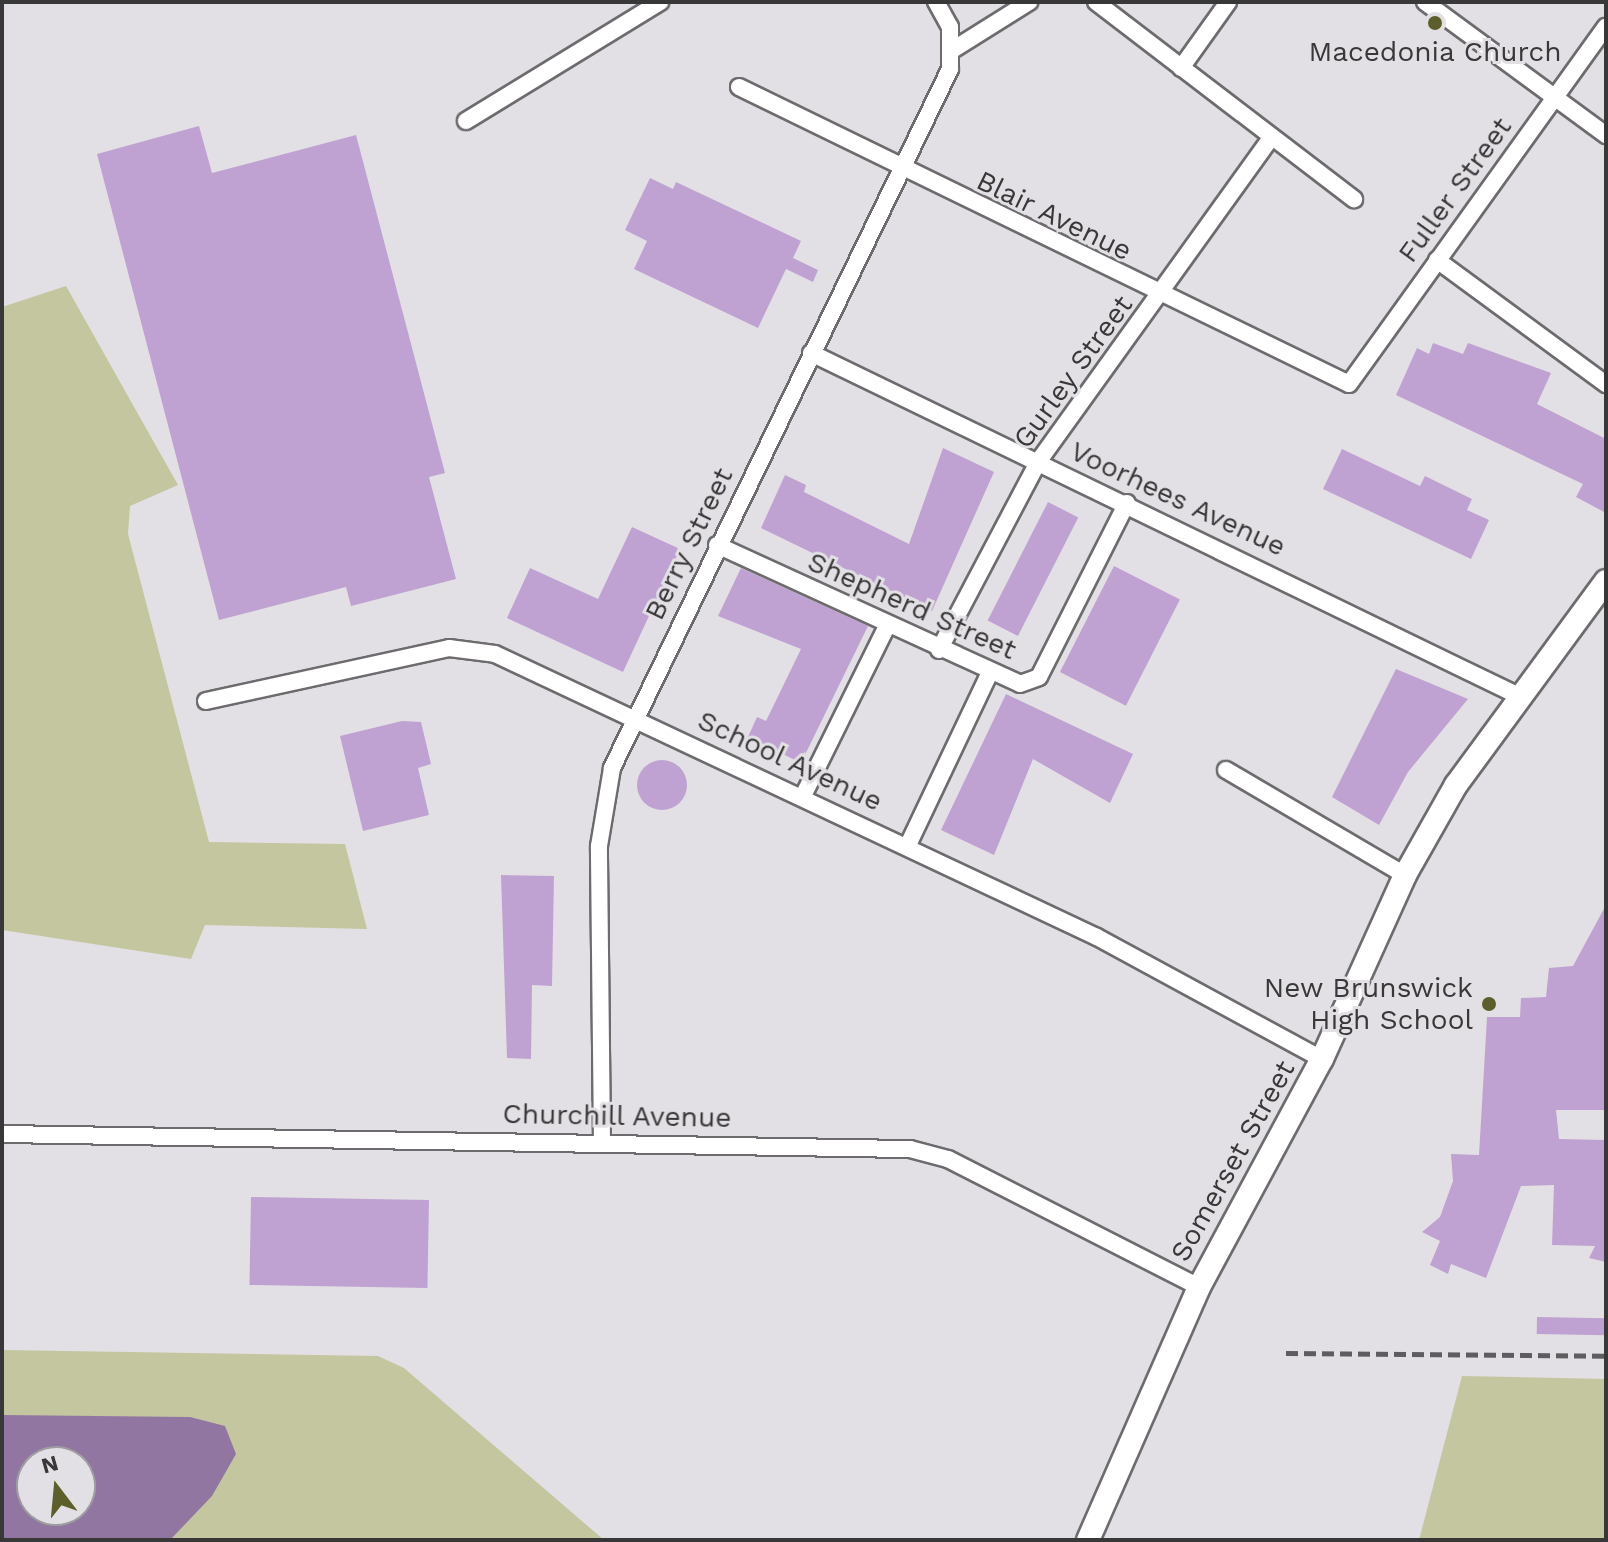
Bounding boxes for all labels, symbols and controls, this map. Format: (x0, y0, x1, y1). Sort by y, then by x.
marker: Macedonia Church (1426, 14, 1444, 32)
place label: Macedonia Church (1308, 35, 1562, 69)
street label: Fuller Street (1391, 111, 1519, 269)
street label: Blair Avenue (970, 164, 1138, 268)
street label: Gurley Street (1006, 289, 1140, 455)
street label: Voorhees Avenue (1064, 434, 1292, 564)
street label: Berry Street (638, 462, 740, 626)
street label: Shepherd Street (802, 545, 1022, 667)
street label: School Avenue (691, 703, 889, 819)
place label: New Brunswick High School (1263, 971, 1473, 1037)
marker: New Brunswick High School (1480, 995, 1498, 1013)
street label: Somerset Street (1164, 1055, 1302, 1267)
street label: Churchill Avenue (501, 1097, 733, 1135)
north arrow (16, 1446, 96, 1526)
text: N (39, 1450, 61, 1479)

